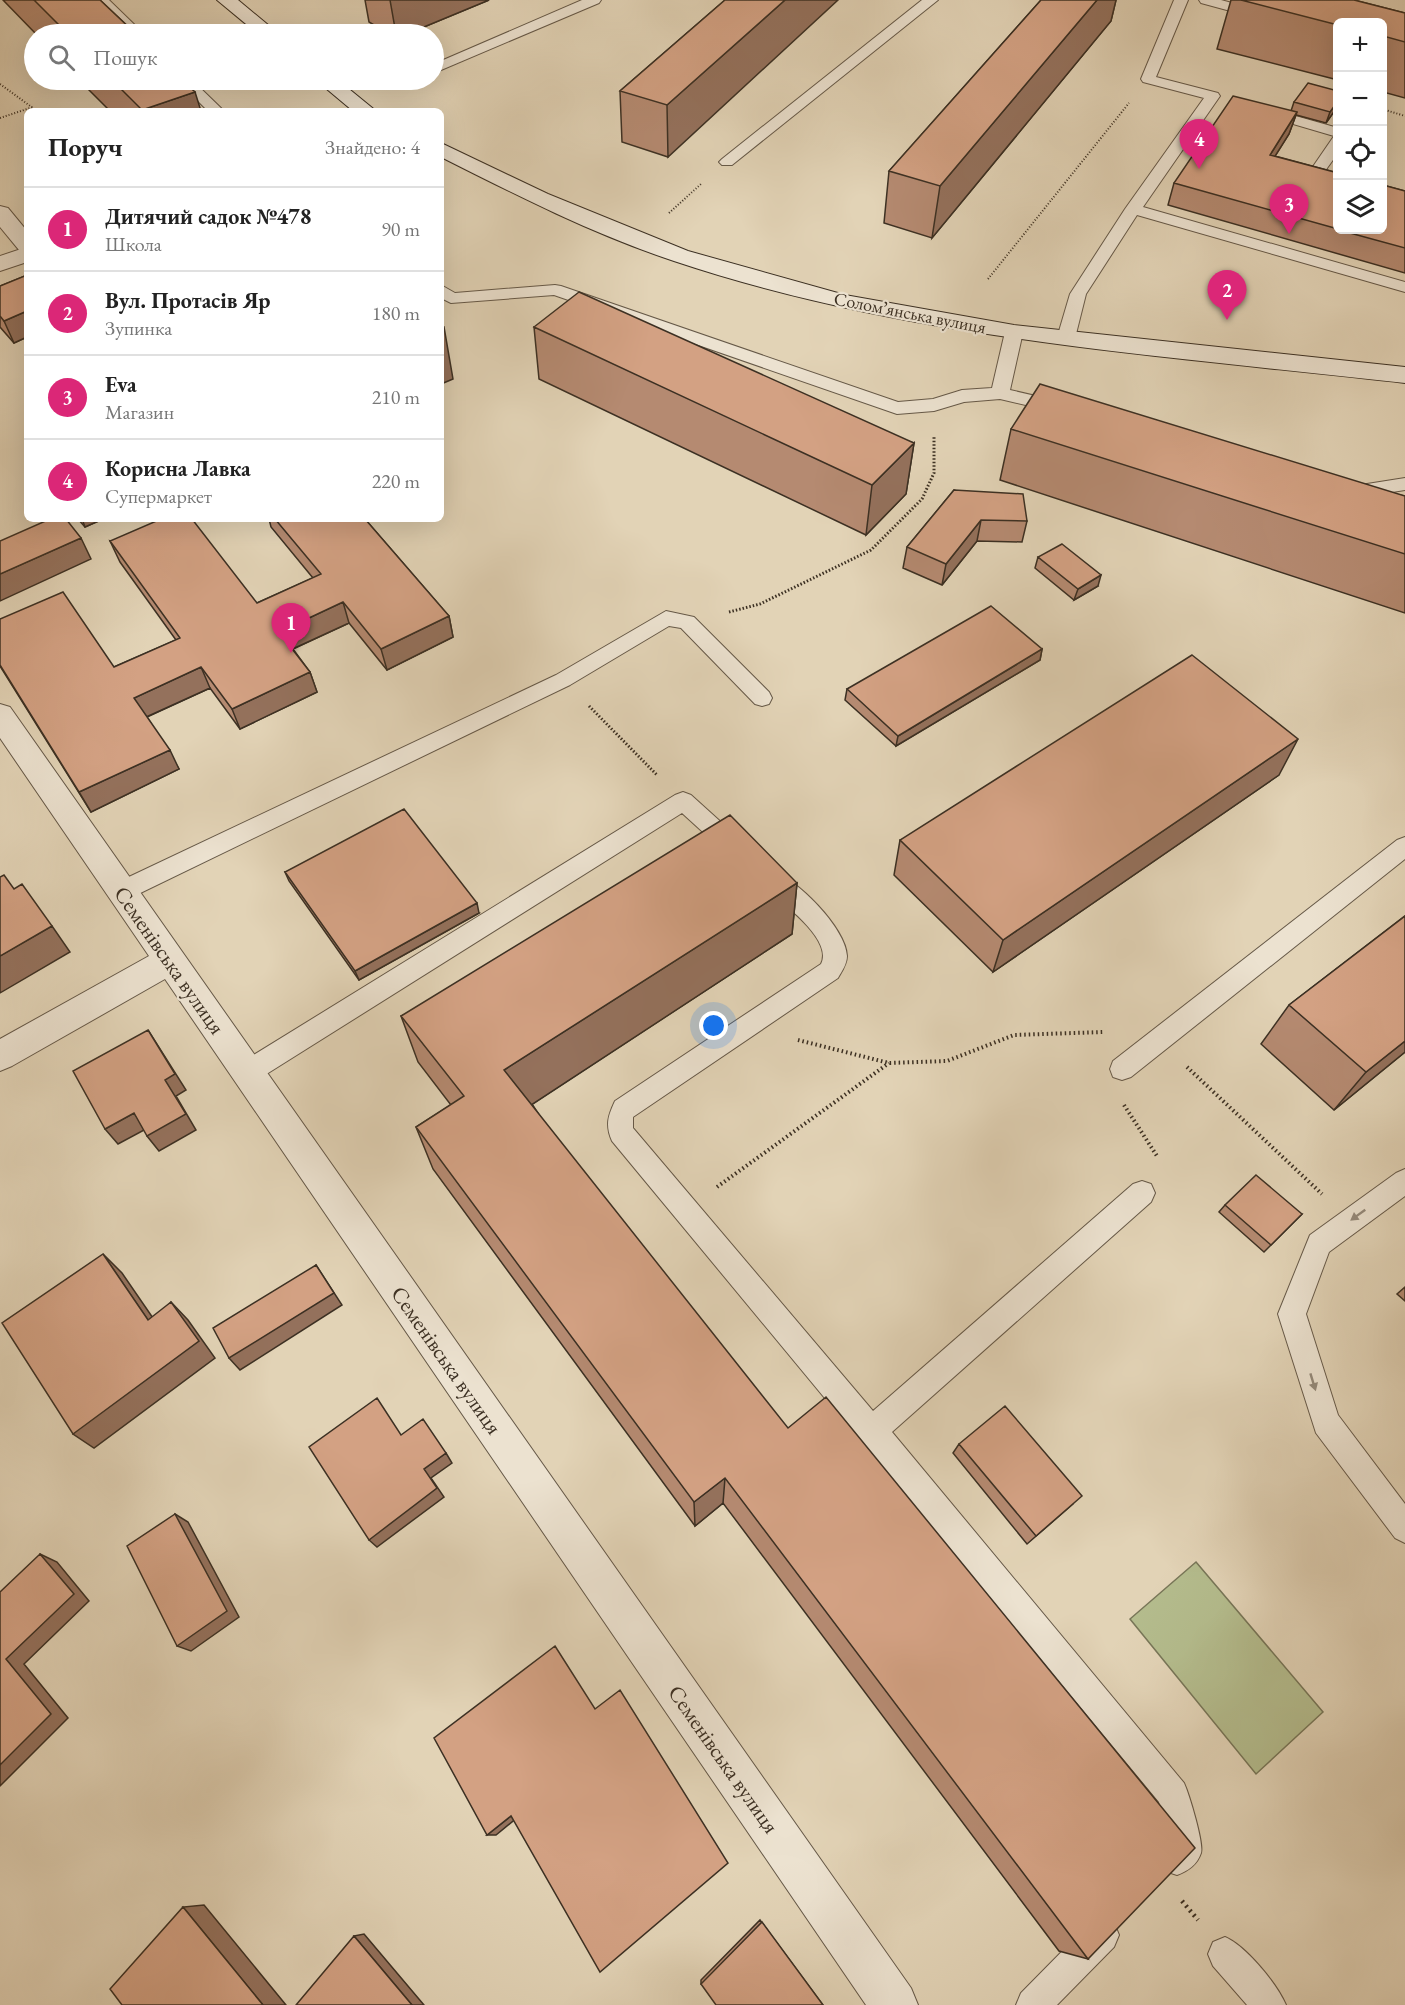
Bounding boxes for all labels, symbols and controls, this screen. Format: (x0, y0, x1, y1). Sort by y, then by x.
map controls (1333, 18, 1387, 234)
button: + (1333, 18, 1387, 72)
search box (24, 24, 444, 90)
icon: search (45, 41, 78, 74)
text: Пошук (93, 43, 157, 72)
button: − (1333, 72, 1387, 126)
pin: 4 (1180, 120, 1218, 169)
button: locate (1333, 126, 1387, 180)
text: Поруч (48, 130, 123, 164)
text: Знайдено: 4 (325, 134, 420, 160)
button: layers (1333, 180, 1387, 234)
pin: 3 (1270, 184, 1308, 234)
text: Дитячий садок №478 (105, 202, 311, 231)
text: 1 (62, 216, 73, 242)
text: 90 m (381, 216, 420, 242)
text: Школа (105, 231, 162, 257)
pin: 2 (1208, 270, 1246, 320)
text: Вул. Протасів Яр (105, 286, 270, 315)
street label: Соломʼянська вулиця (832, 286, 988, 339)
text: 2 (62, 300, 73, 326)
text: 180 m (372, 300, 420, 326)
text: Зупинка (105, 315, 172, 341)
text: Eva (105, 370, 137, 399)
text: 3 (62, 384, 73, 410)
text: 210 m (372, 384, 420, 410)
text: Магазин (105, 399, 174, 425)
text: Корисна Лавка (105, 454, 251, 483)
text: 4 (62, 468, 73, 494)
text: 220 m (372, 468, 420, 494)
text: Супермаркет (105, 483, 212, 509)
pin: 1 (272, 604, 310, 653)
street label: Семенівська вулиця (108, 880, 232, 1040)
your location (699, 1011, 728, 1040)
one-way arrow (1350, 1209, 1366, 1221)
street label: Семенівська вулиця (385, 1280, 509, 1440)
one-way arrow (1309, 1373, 1318, 1391)
street label: Семенівська вулиця (662, 1679, 786, 1839)

